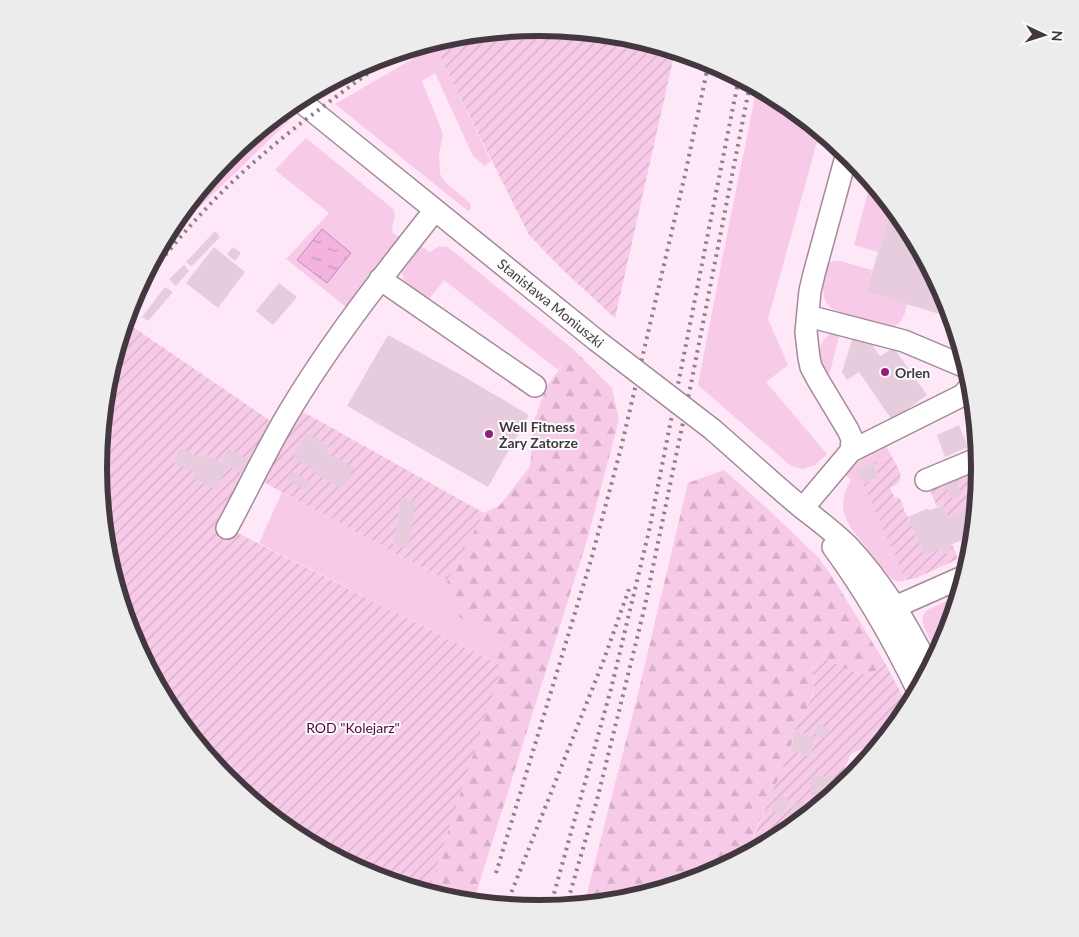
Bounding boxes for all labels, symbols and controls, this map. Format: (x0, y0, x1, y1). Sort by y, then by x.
north arrow (1019, 10, 1069, 60)
text: N (1049, 30, 1066, 42)
street label: Stanisława Moniuszki (494, 255, 608, 351)
place label: Orlen (895, 364, 930, 381)
marker: Orlen (879, 366, 891, 378)
place label: Well Fitness Żary Zatorze (499, 418, 578, 451)
marker: Well Fitness Żary Zatorze (483, 428, 495, 440)
park label: ROD "Kolejarz" (306, 719, 400, 736)

